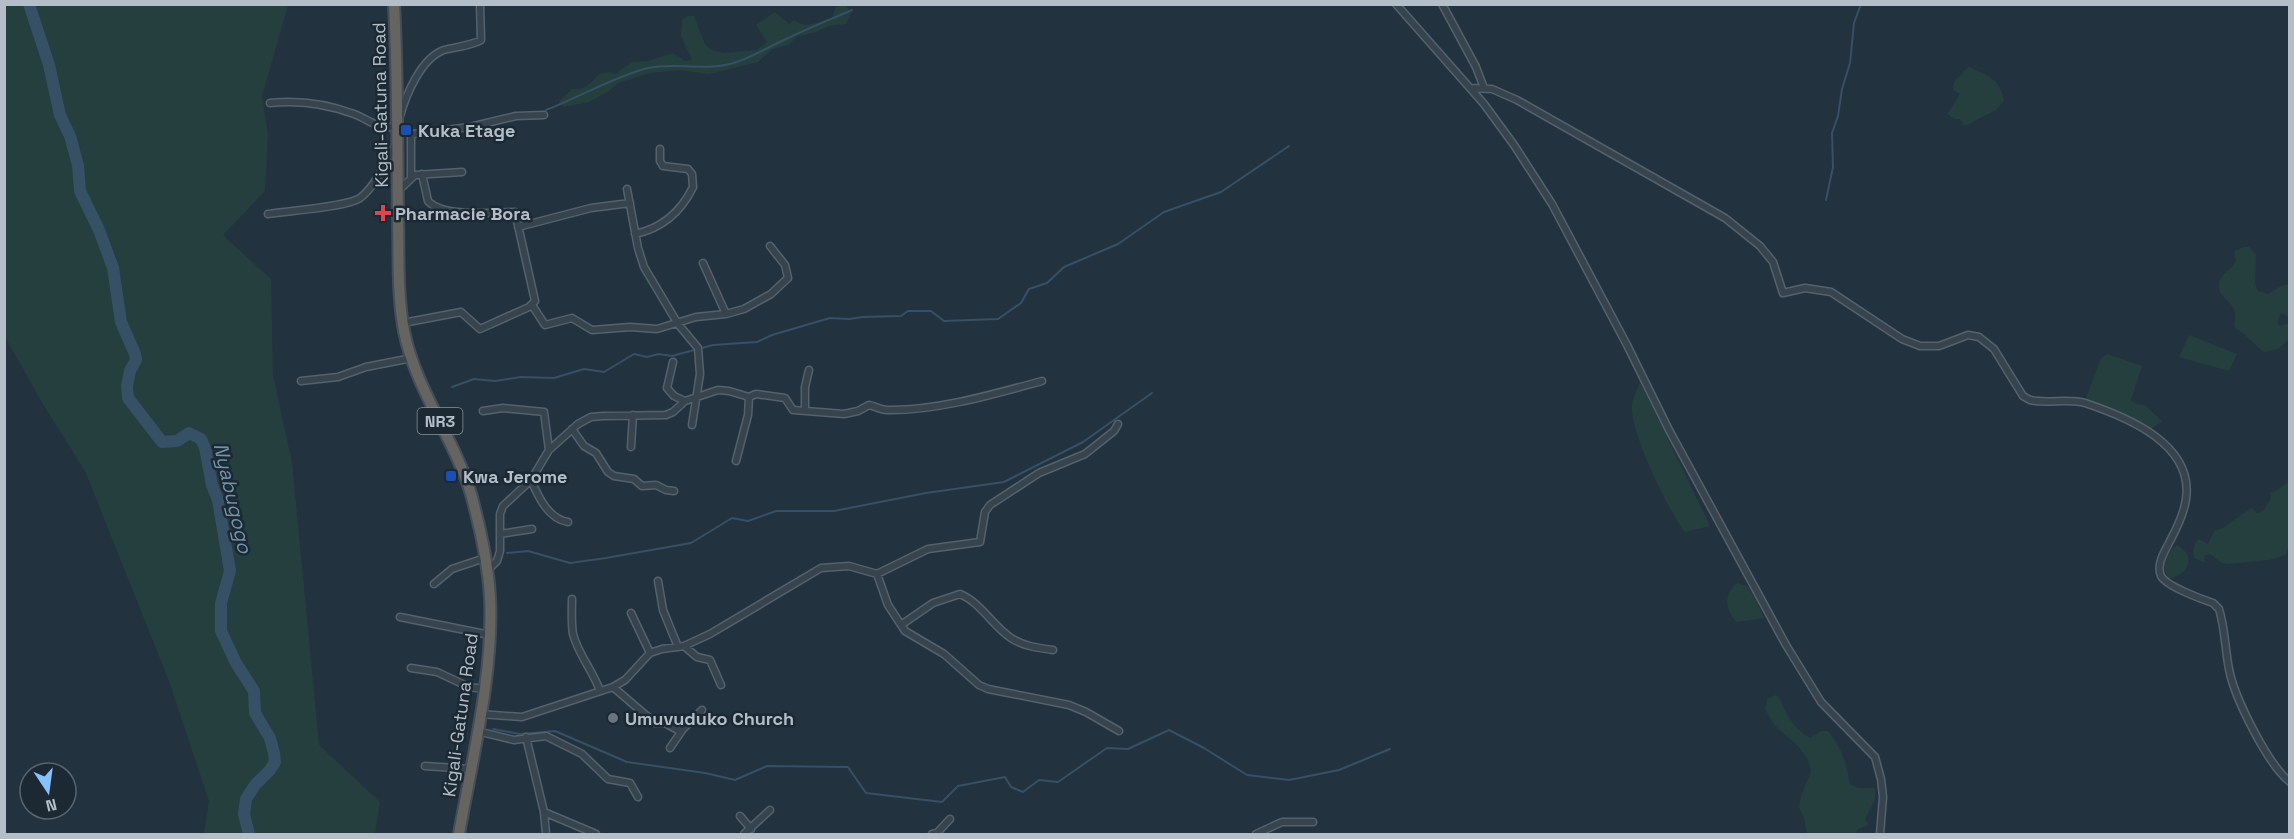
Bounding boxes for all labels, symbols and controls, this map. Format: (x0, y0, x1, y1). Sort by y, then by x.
street label: Kigali-Gatuna Road (367, 22, 393, 188)
place label: Kuka Etage (418, 119, 515, 142)
marker: Kuka Etage (399, 123, 413, 137)
place label: Pharmacie Bora (395, 202, 531, 225)
marker: Pharmacie Bora (376, 206, 390, 220)
road number: NR3 (418, 408, 462, 434)
water label: Nyabugogo (208, 440, 258, 556)
place label: Kwa Jerome (463, 465, 567, 488)
marker: Kwa Jerome (444, 469, 458, 483)
street label: Kigali-Gatuna Road (437, 631, 483, 799)
place label: Umuvuduko Church (625, 707, 794, 730)
marker: Umuvuduko Church (606, 711, 620, 725)
north arrow (18, 761, 78, 821)
text: N (44, 794, 59, 817)

